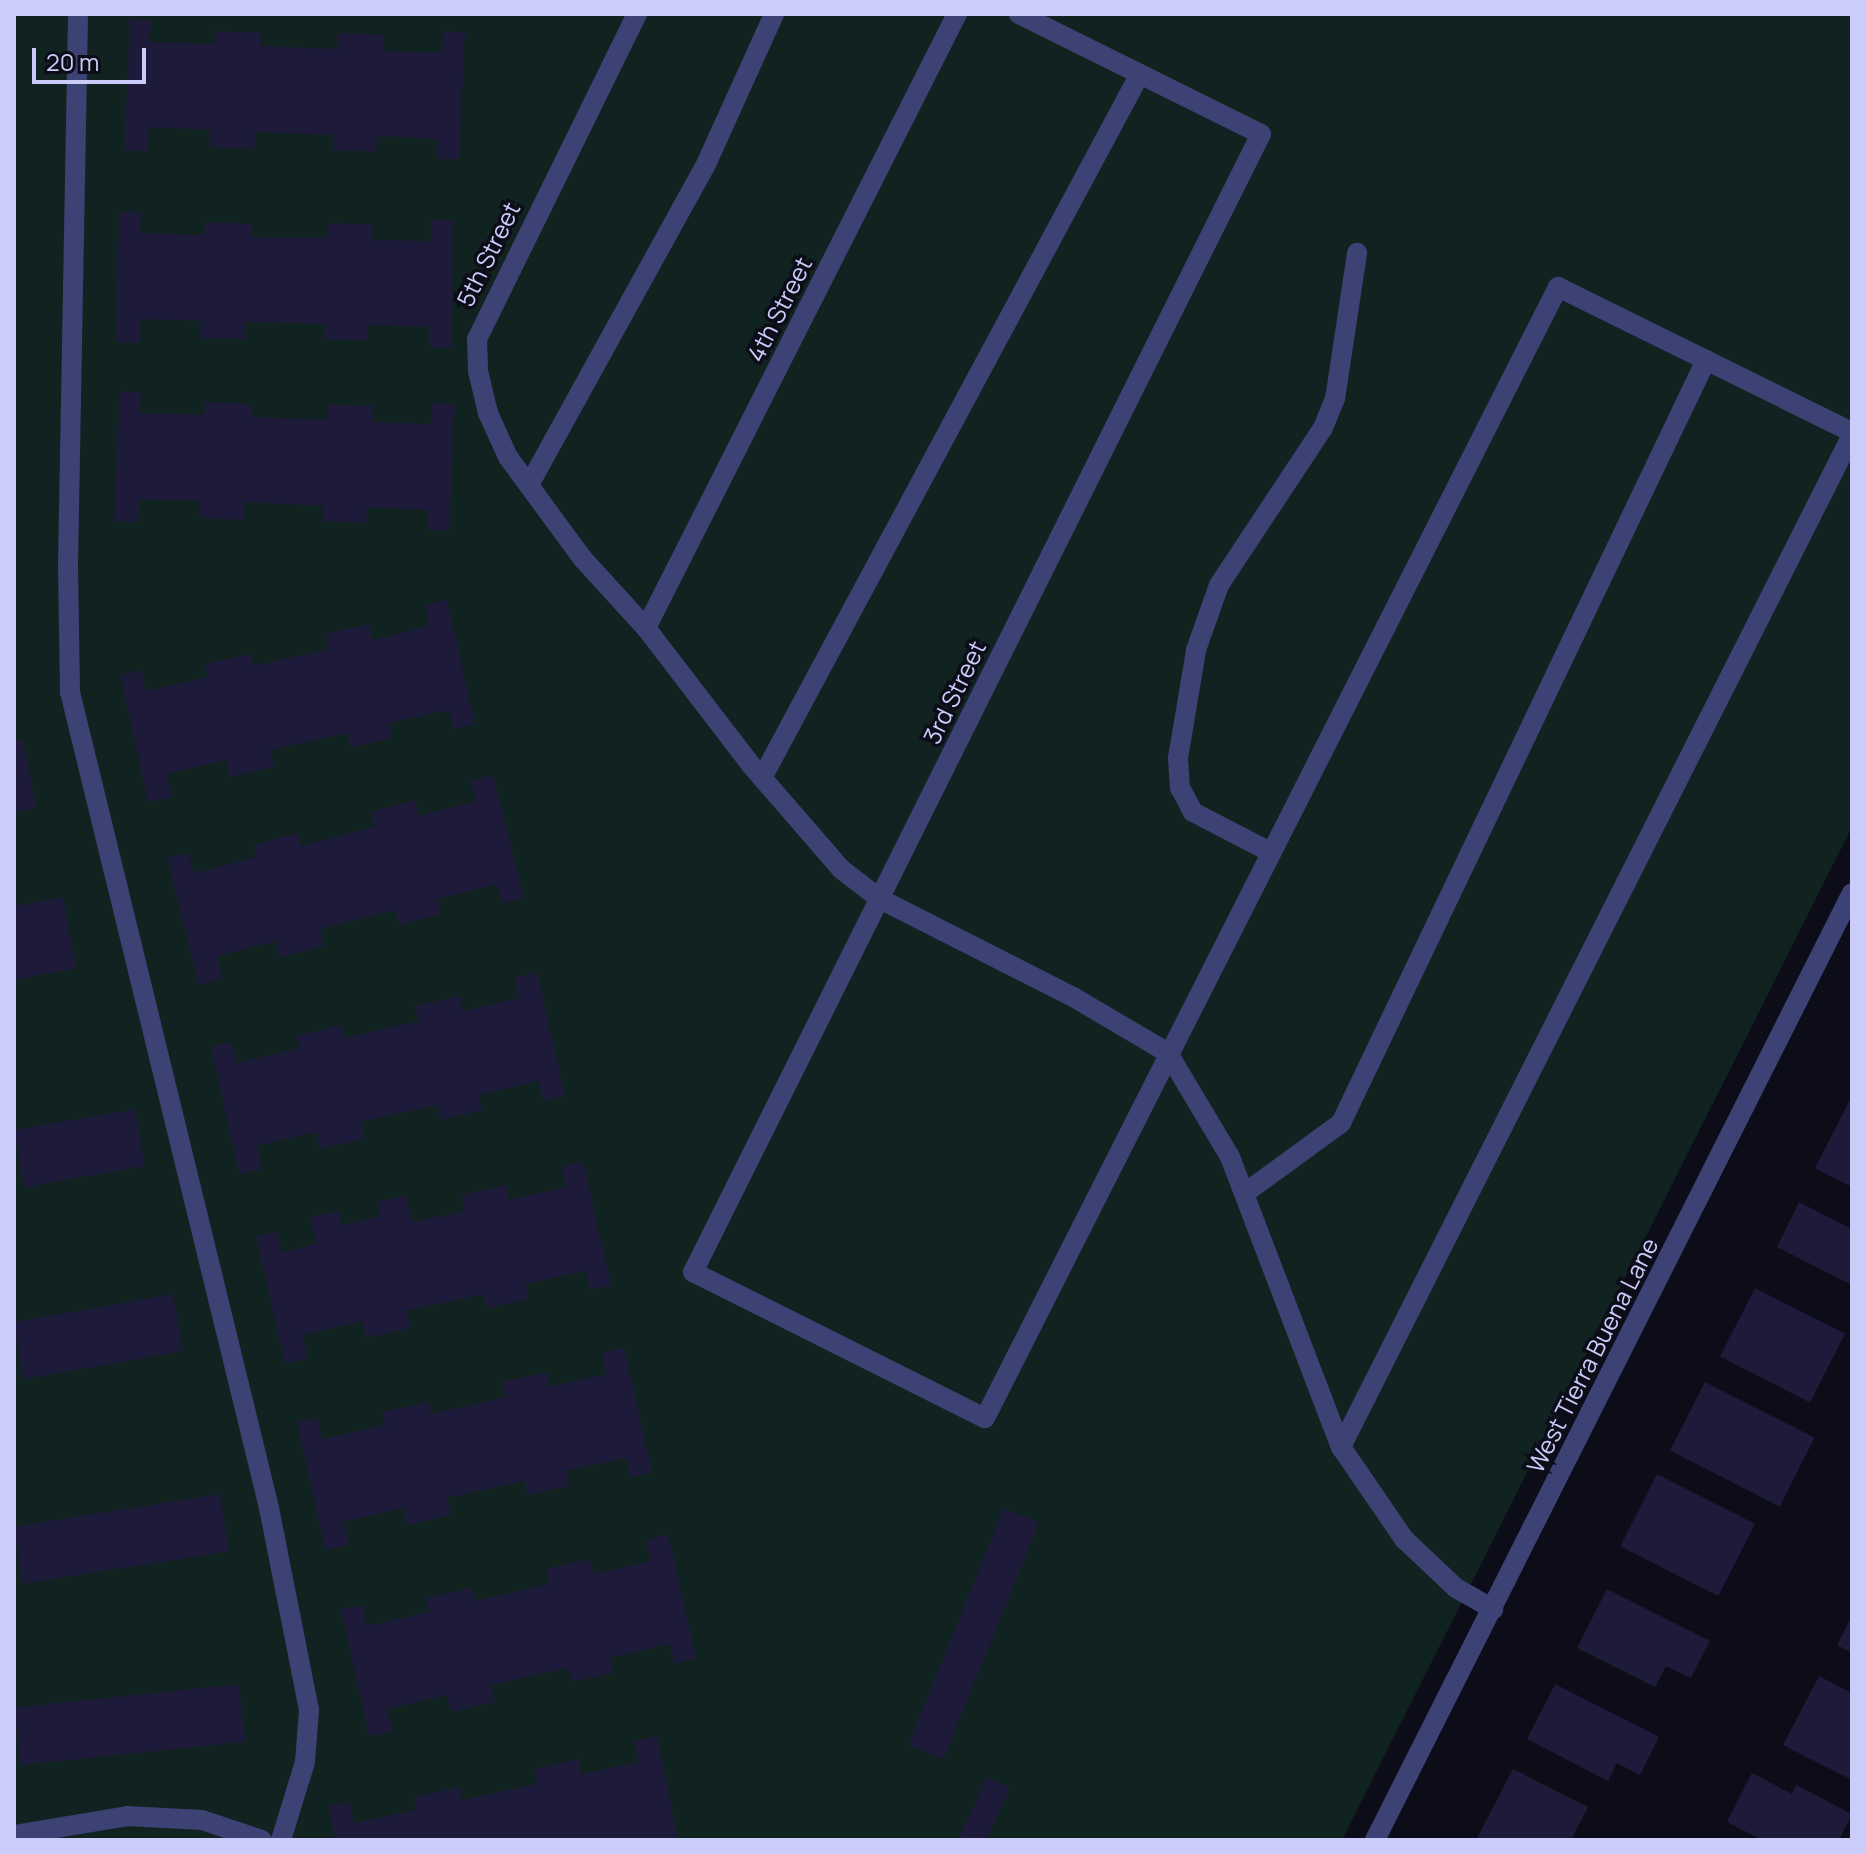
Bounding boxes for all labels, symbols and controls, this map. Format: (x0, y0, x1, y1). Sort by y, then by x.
scale bar (36, 32, 150, 82)
text: 20 m (46, 45, 99, 78)
street label: 5th Street (450, 197, 526, 311)
street label: 4th Street (740, 252, 818, 366)
street label: 3rd Street (917, 636, 991, 748)
street label: West Tierra Buena Lane (1520, 1233, 1664, 1477)

